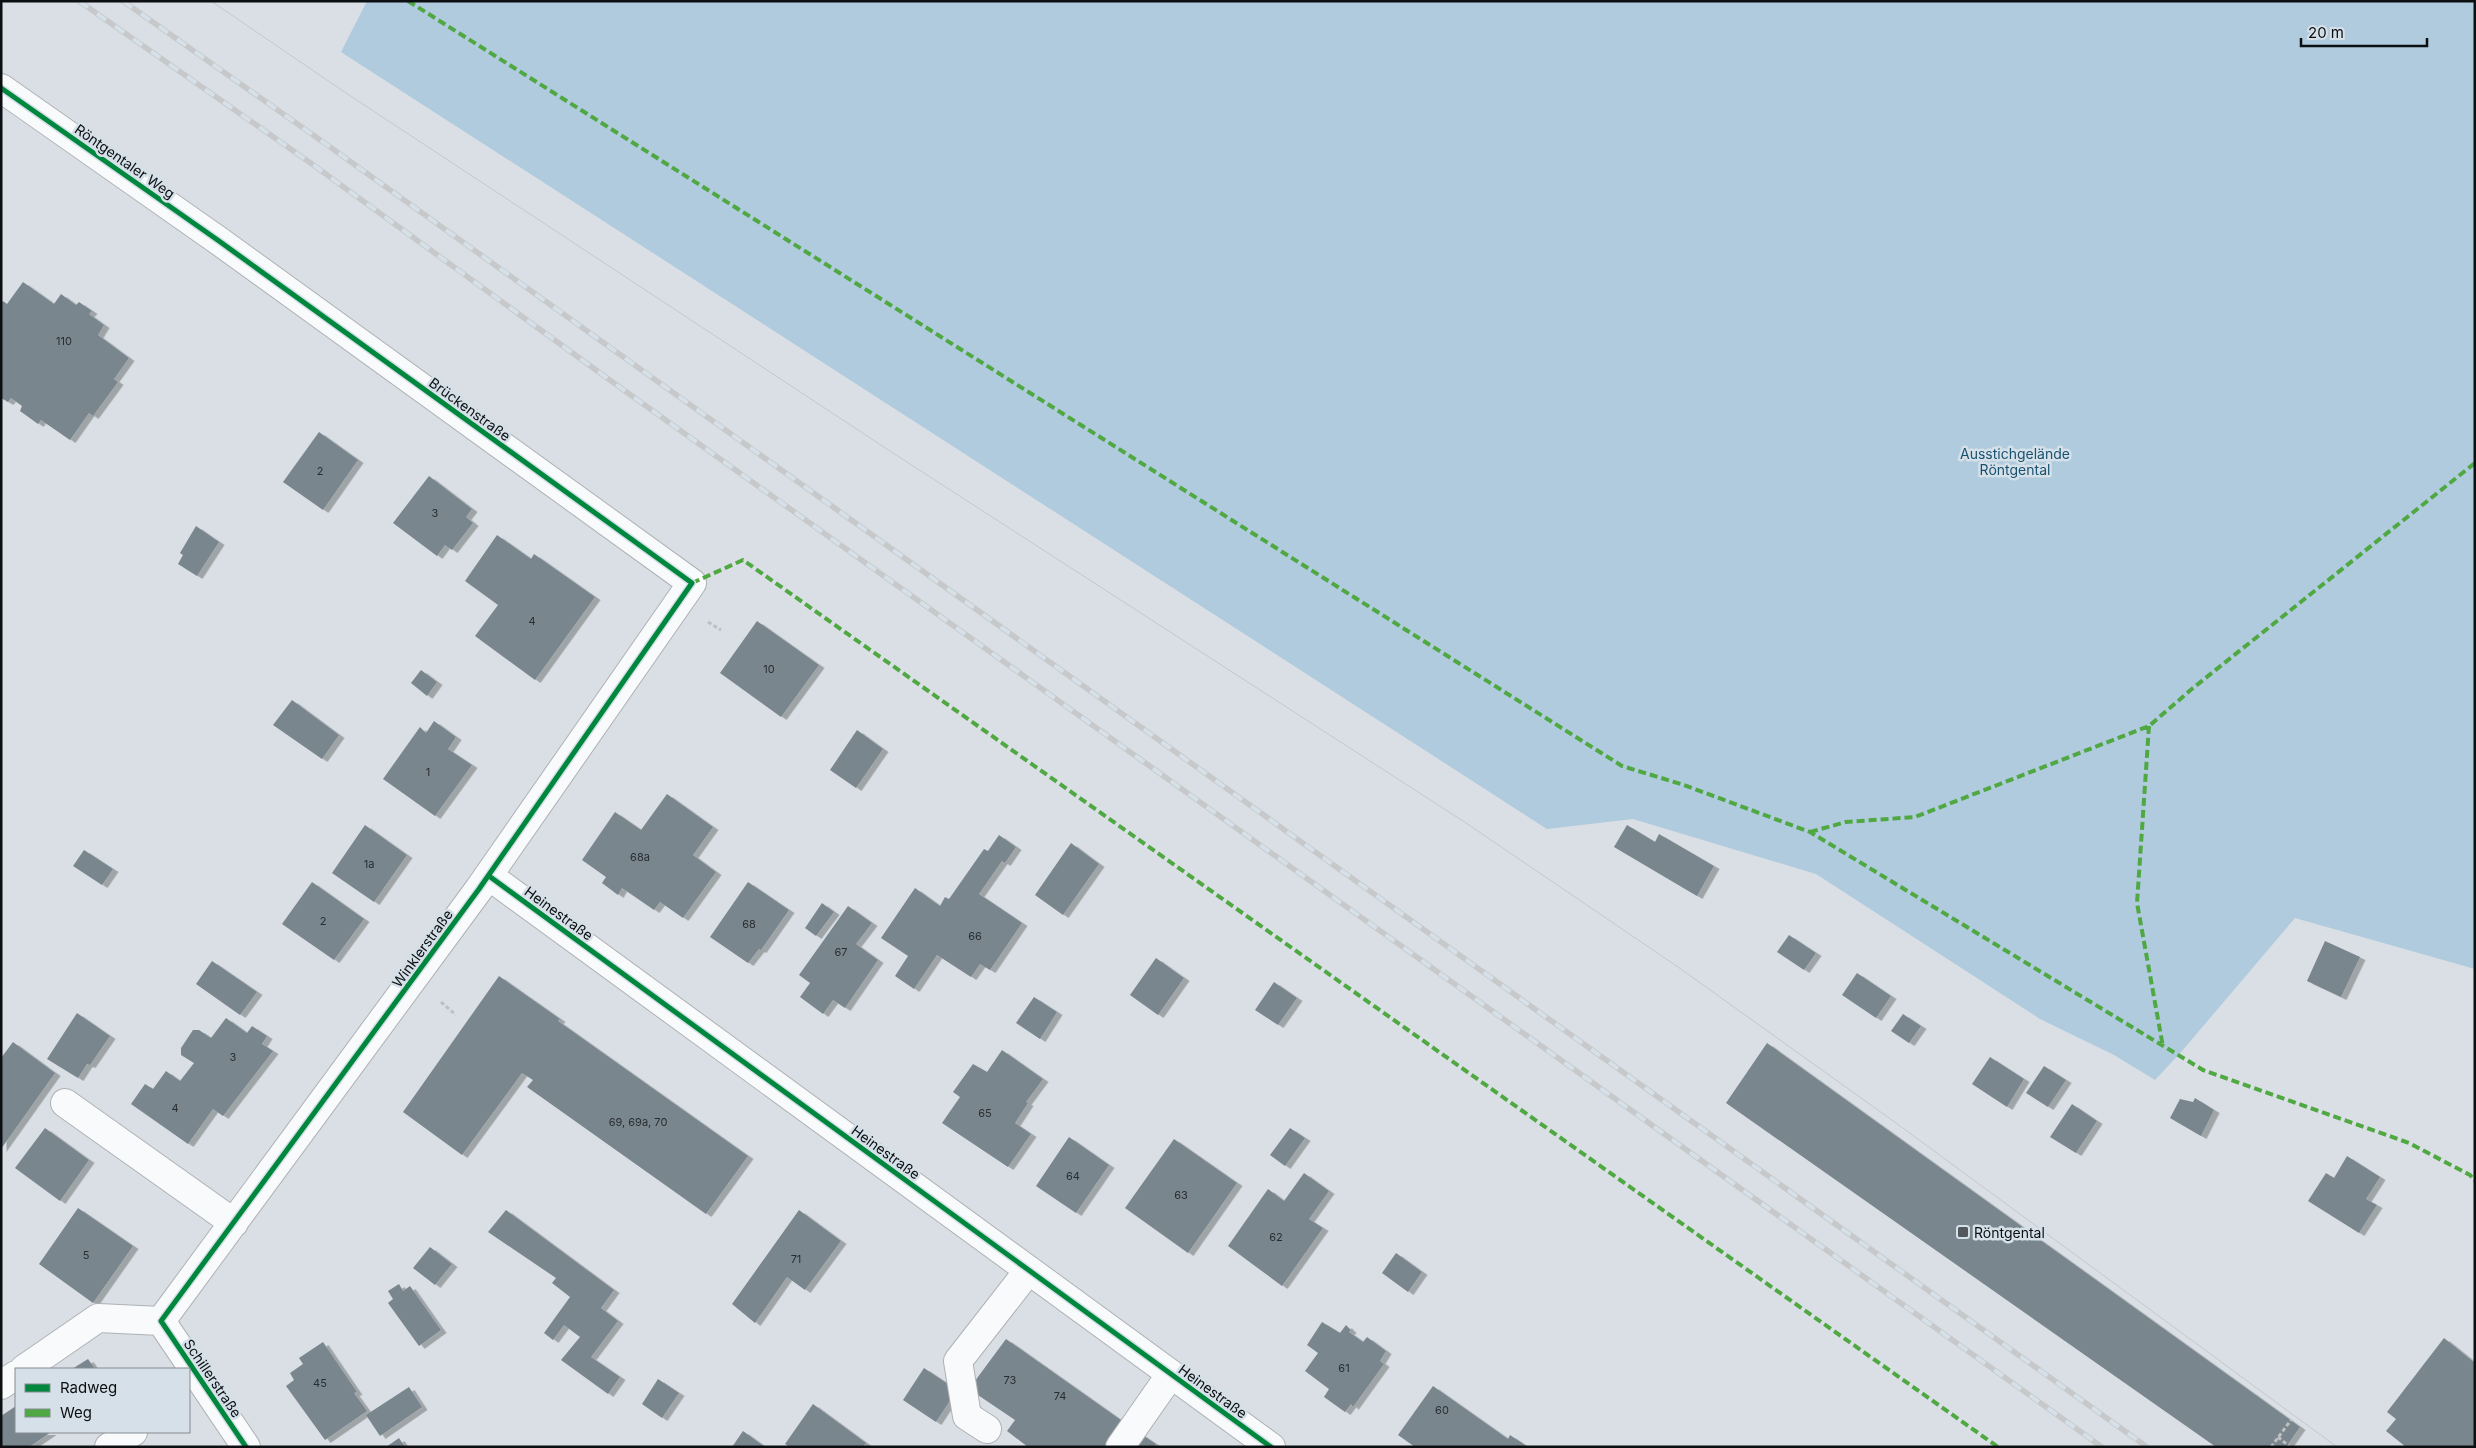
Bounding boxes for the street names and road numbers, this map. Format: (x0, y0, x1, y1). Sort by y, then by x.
street label: Röntgentaler Weg (72, 120, 178, 202)
street label: Brückenstraße (426, 374, 514, 444)
street label: Heinestraße (522, 883, 596, 943)
street label: Winklerstraße (388, 906, 456, 990)
street label: Heinestraße (849, 1122, 923, 1182)
street label: Schillerstraße (181, 1336, 245, 1420)
street label: Heinestraße (1176, 1361, 1250, 1421)

